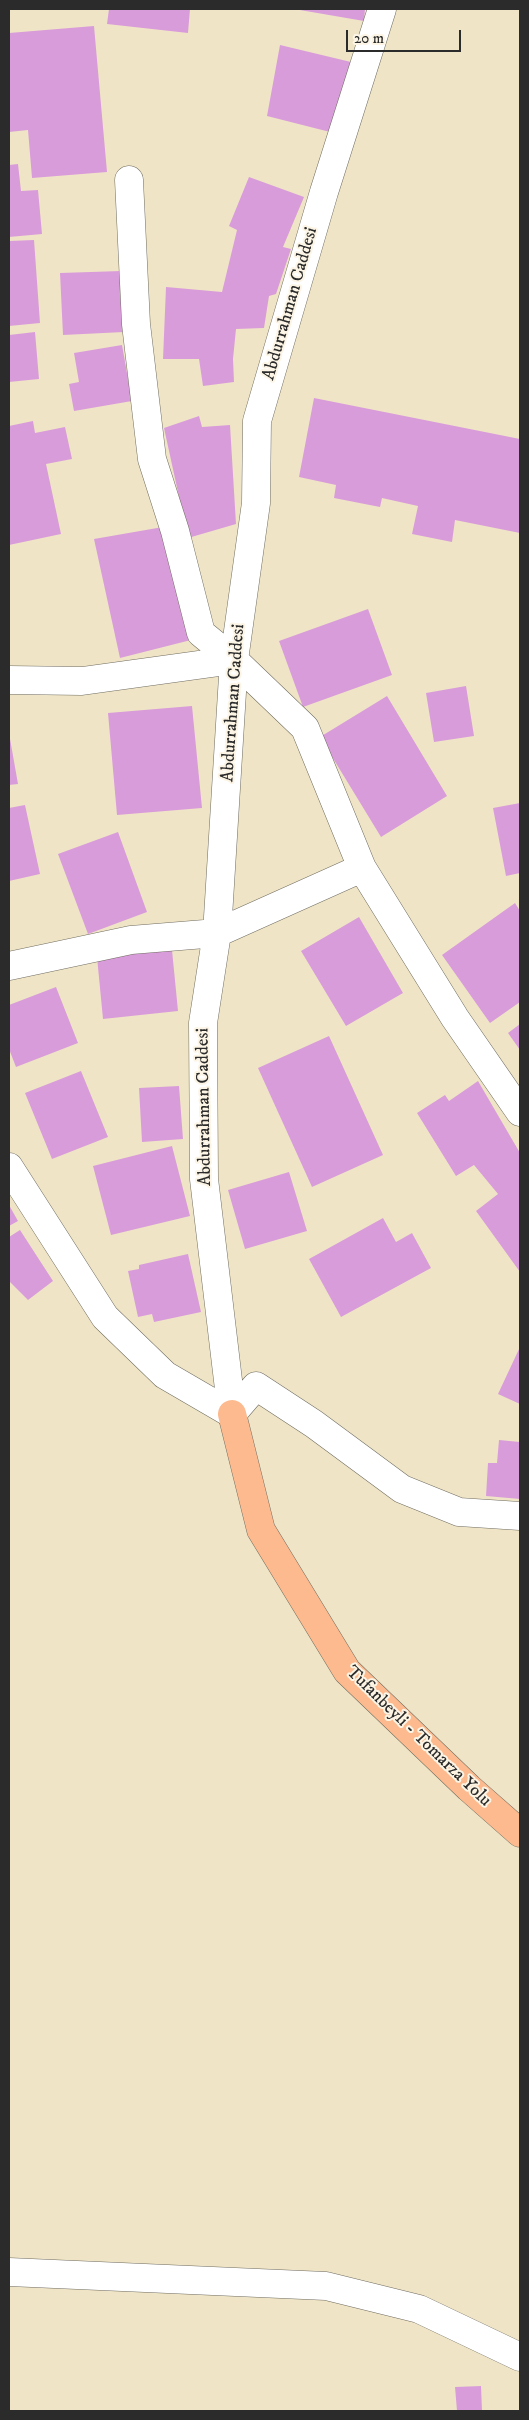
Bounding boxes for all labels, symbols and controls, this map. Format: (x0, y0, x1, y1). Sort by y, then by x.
scale bar (349, 20, 464, 52)
text: 20 m (354, 29, 384, 48)
street label: Abdurrahman Caddesi (259, 225, 323, 383)
street label: Abdurrahman Caddesi (218, 623, 250, 783)
street label: Abdurrahman Caddesi (193, 1028, 217, 1186)
street label: Tufanbeyli - Tomarza Yolu (341, 1662, 495, 1812)

